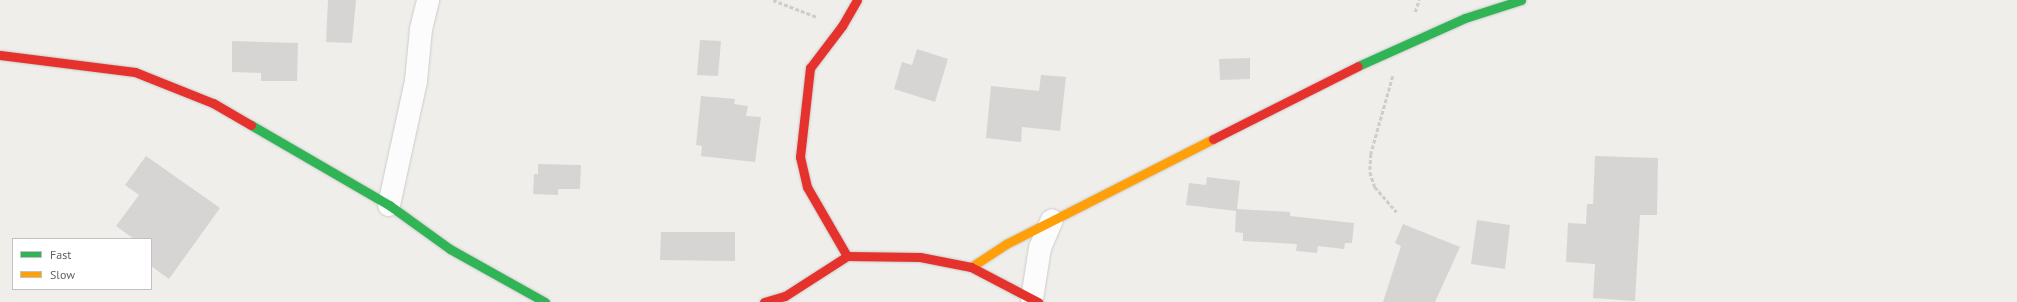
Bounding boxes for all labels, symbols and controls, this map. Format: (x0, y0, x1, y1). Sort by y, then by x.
legend (12, 238, 152, 290)
text: Fast (50, 247, 71, 262)
text: Slow (50, 267, 75, 282)

